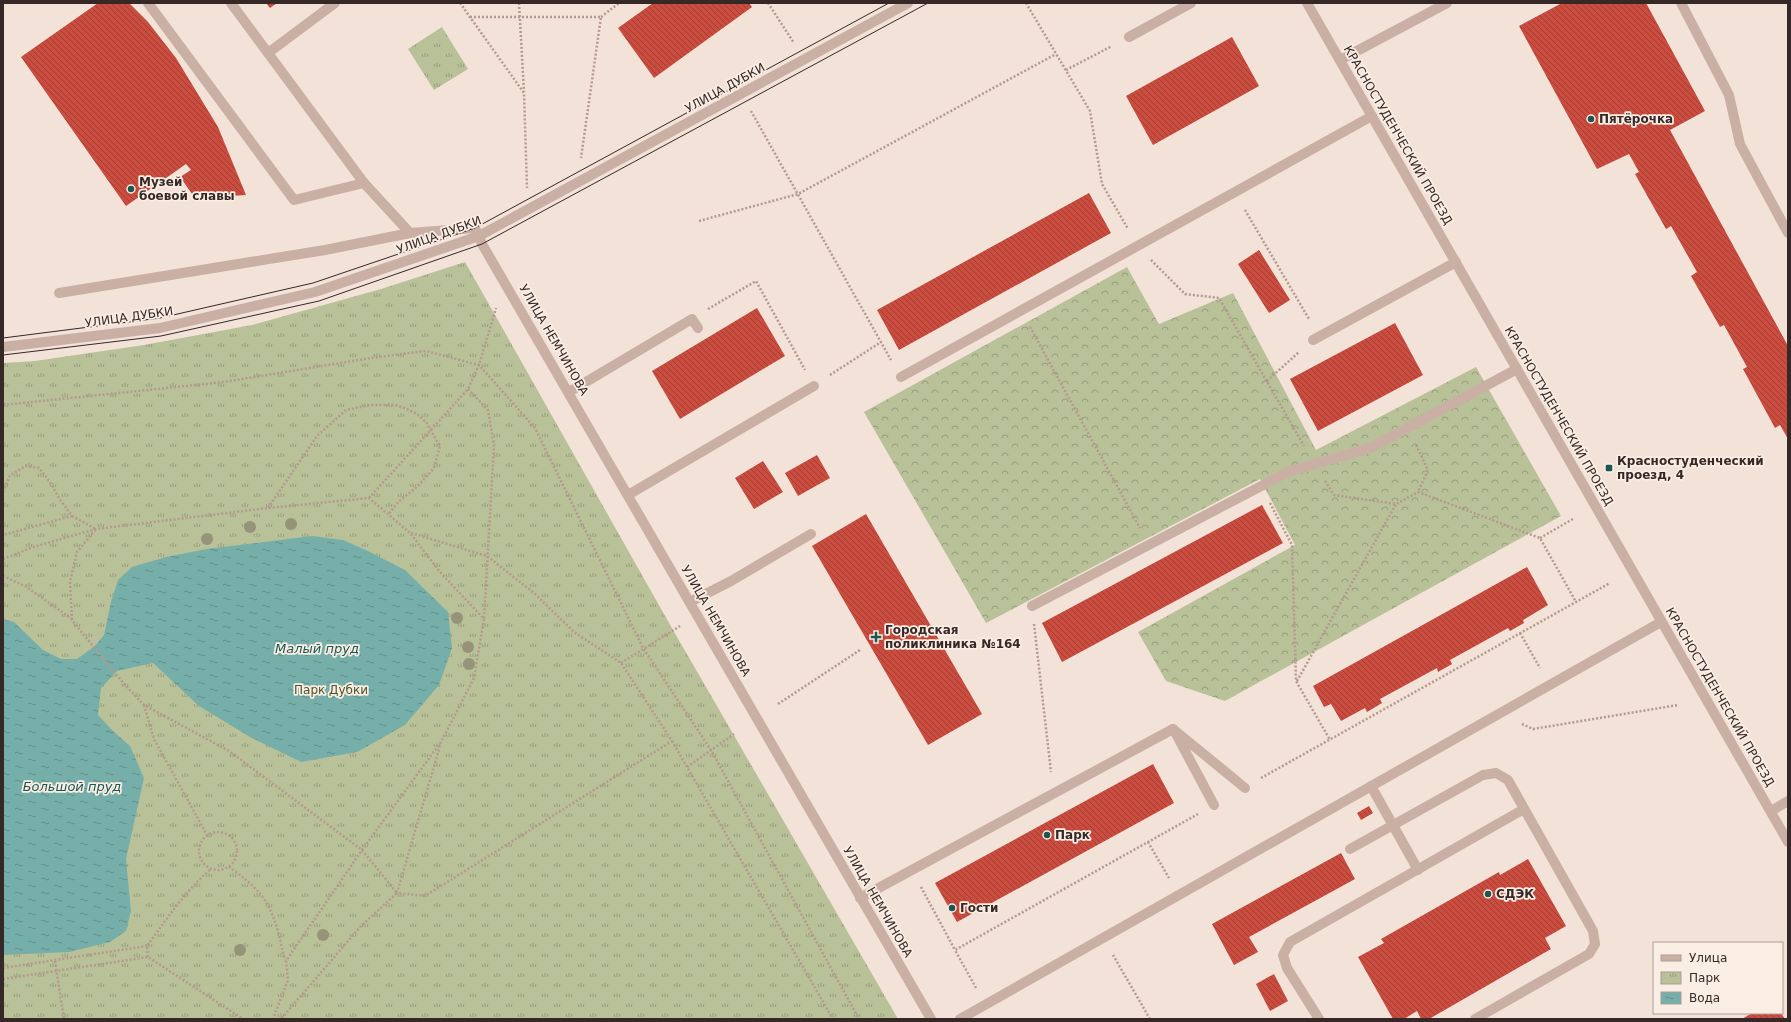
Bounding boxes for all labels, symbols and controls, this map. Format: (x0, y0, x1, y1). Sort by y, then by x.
street label: КРАСНОСТУДЕНЧЕСКИЙ ПРОЕЗД (1341, 42, 1456, 227)
street label: УЛИЦА ДУБКИ (683, 60, 767, 116)
place label: Пятёрочка (1599, 112, 1673, 126)
marker: Пятёрочка (1586, 114, 1596, 124)
place label: Музей боевой славы (139, 175, 235, 203)
marker: Музей боевой славы (126, 184, 136, 194)
street label: УЛИЦА ДУБКИ (395, 213, 483, 257)
street label: УЛИЦА НЕМЧИНОВА (517, 282, 592, 399)
street label: УЛИЦА ДУБКИ (84, 304, 174, 330)
street label: КРАСНОСТУДЕНЧЕСКИЙ ПРОЕЗД (1502, 323, 1617, 508)
place label: Красностуденческий проезд, 4 (1617, 454, 1764, 482)
marker: Красностуденческий проезд, 4 (1604, 463, 1614, 473)
street label: УЛИЦА НЕМЧИНОВА (679, 563, 754, 680)
street label: КРАСНОСТУДЕНЧЕСКИЙ ПРОЕЗД (1663, 604, 1778, 789)
place label: Городская поликлиника №164 (885, 623, 1021, 651)
marker: Городская поликлиника №164 (870, 631, 882, 643)
water label: Малый пруд (275, 641, 359, 656)
park label: Парк Дубки (294, 683, 368, 697)
water label: Большой пруд (23, 779, 121, 794)
place label: Парк (1055, 828, 1090, 842)
marker: Парк (1042, 830, 1052, 840)
street label: УЛИЦА НЕМЧИНОВА (841, 844, 916, 961)
place label: СДЭК (1496, 887, 1534, 901)
marker: СДЭК (1483, 889, 1493, 899)
place label: Гости (960, 901, 998, 915)
marker: Гости (947, 903, 957, 913)
legend (1653, 942, 1783, 1014)
text: Улица (1689, 951, 1727, 965)
text: Парк (1689, 971, 1720, 985)
text: Вода (1689, 991, 1720, 1005)

